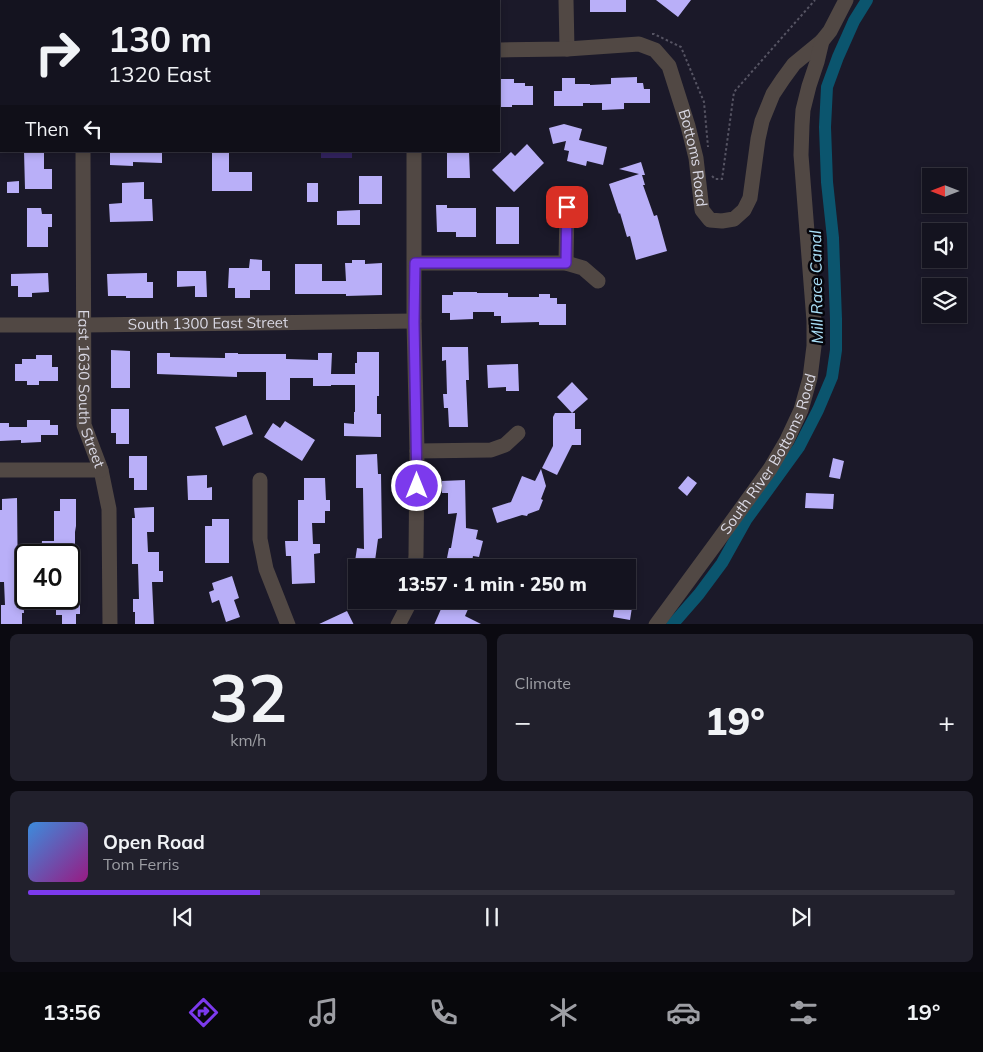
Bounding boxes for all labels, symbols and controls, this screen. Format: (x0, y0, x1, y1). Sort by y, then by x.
text: 130 m (108, 17, 212, 61)
icon: right (25, 20, 90, 85)
text: 1320 East (108, 60, 211, 88)
street label: Bottoms Road (674, 107, 712, 208)
icon: left (79, 115, 107, 143)
text: Then (25, 117, 69, 141)
north arrow (922, 168, 968, 212)
map controls (922, 168, 967, 323)
pin (546, 186, 588, 228)
icon: arrive (553, 193, 581, 221)
button: sound (922, 223, 967, 268)
water label: Mill Race Canal (805, 230, 827, 344)
button: layers (922, 278, 967, 323)
street label: East 1630 South Street (75, 310, 109, 470)
street label: South 1300 East Street (128, 313, 288, 333)
street label: South River Bottoms Road (716, 371, 820, 538)
position arrow (390, 459, 442, 511)
speed limit sign: 40 (15, 544, 80, 609)
text: 13:57 · 1 min · 250 m (397, 572, 587, 596)
text: 32 (209, 657, 287, 738)
text: Climate (515, 673, 571, 693)
text: 19° (705, 697, 765, 745)
text: − (515, 704, 531, 739)
text: + (938, 704, 955, 739)
text: km/h (230, 730, 266, 750)
text: Open Road (103, 830, 205, 854)
text: Tom Ferris (103, 854, 180, 874)
icon: previous (169, 903, 197, 931)
icon: pause (478, 903, 506, 931)
icon: next (787, 903, 815, 931)
icon: directions (186, 995, 221, 1030)
icon: music (306, 995, 341, 1030)
icon: phone (426, 995, 461, 1030)
icon: climate (546, 995, 581, 1030)
icon: car (666, 995, 701, 1030)
icon: filters (786, 995, 821, 1030)
text: 13:56 (42, 998, 101, 1026)
text: 19° (906, 998, 940, 1026)

